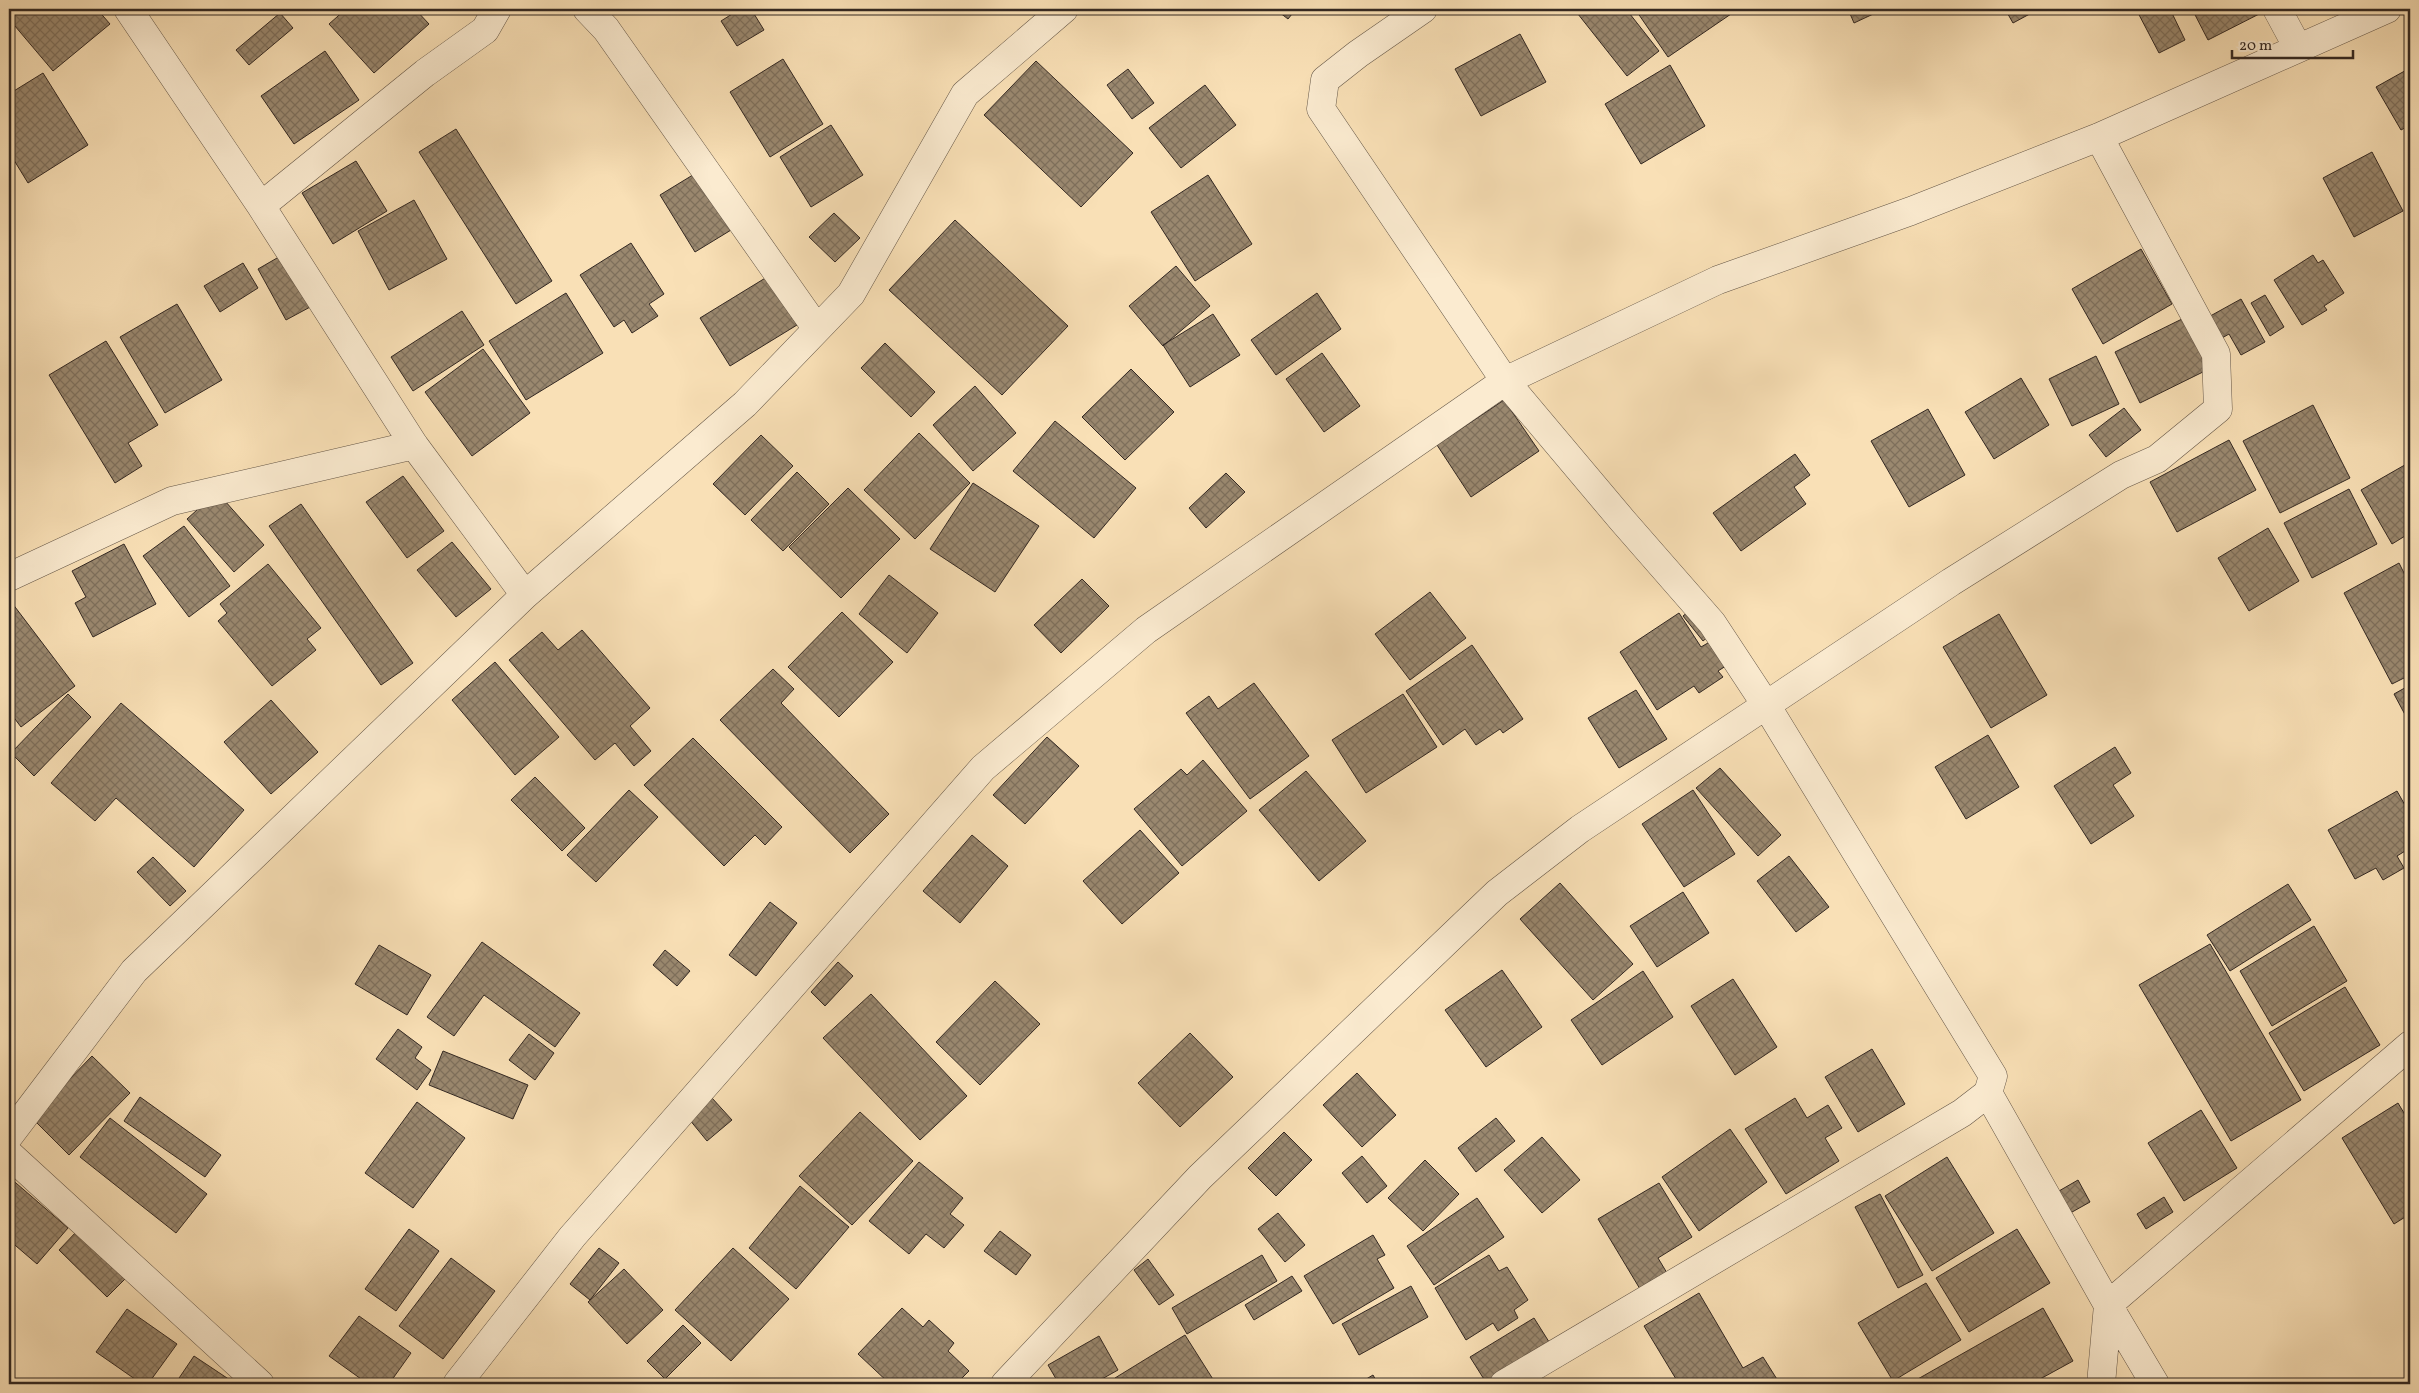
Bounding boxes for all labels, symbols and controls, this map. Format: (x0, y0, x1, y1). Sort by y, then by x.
scale bar (2232, 28, 2353, 60)
text: 20 m (2239, 36, 2272, 57)

